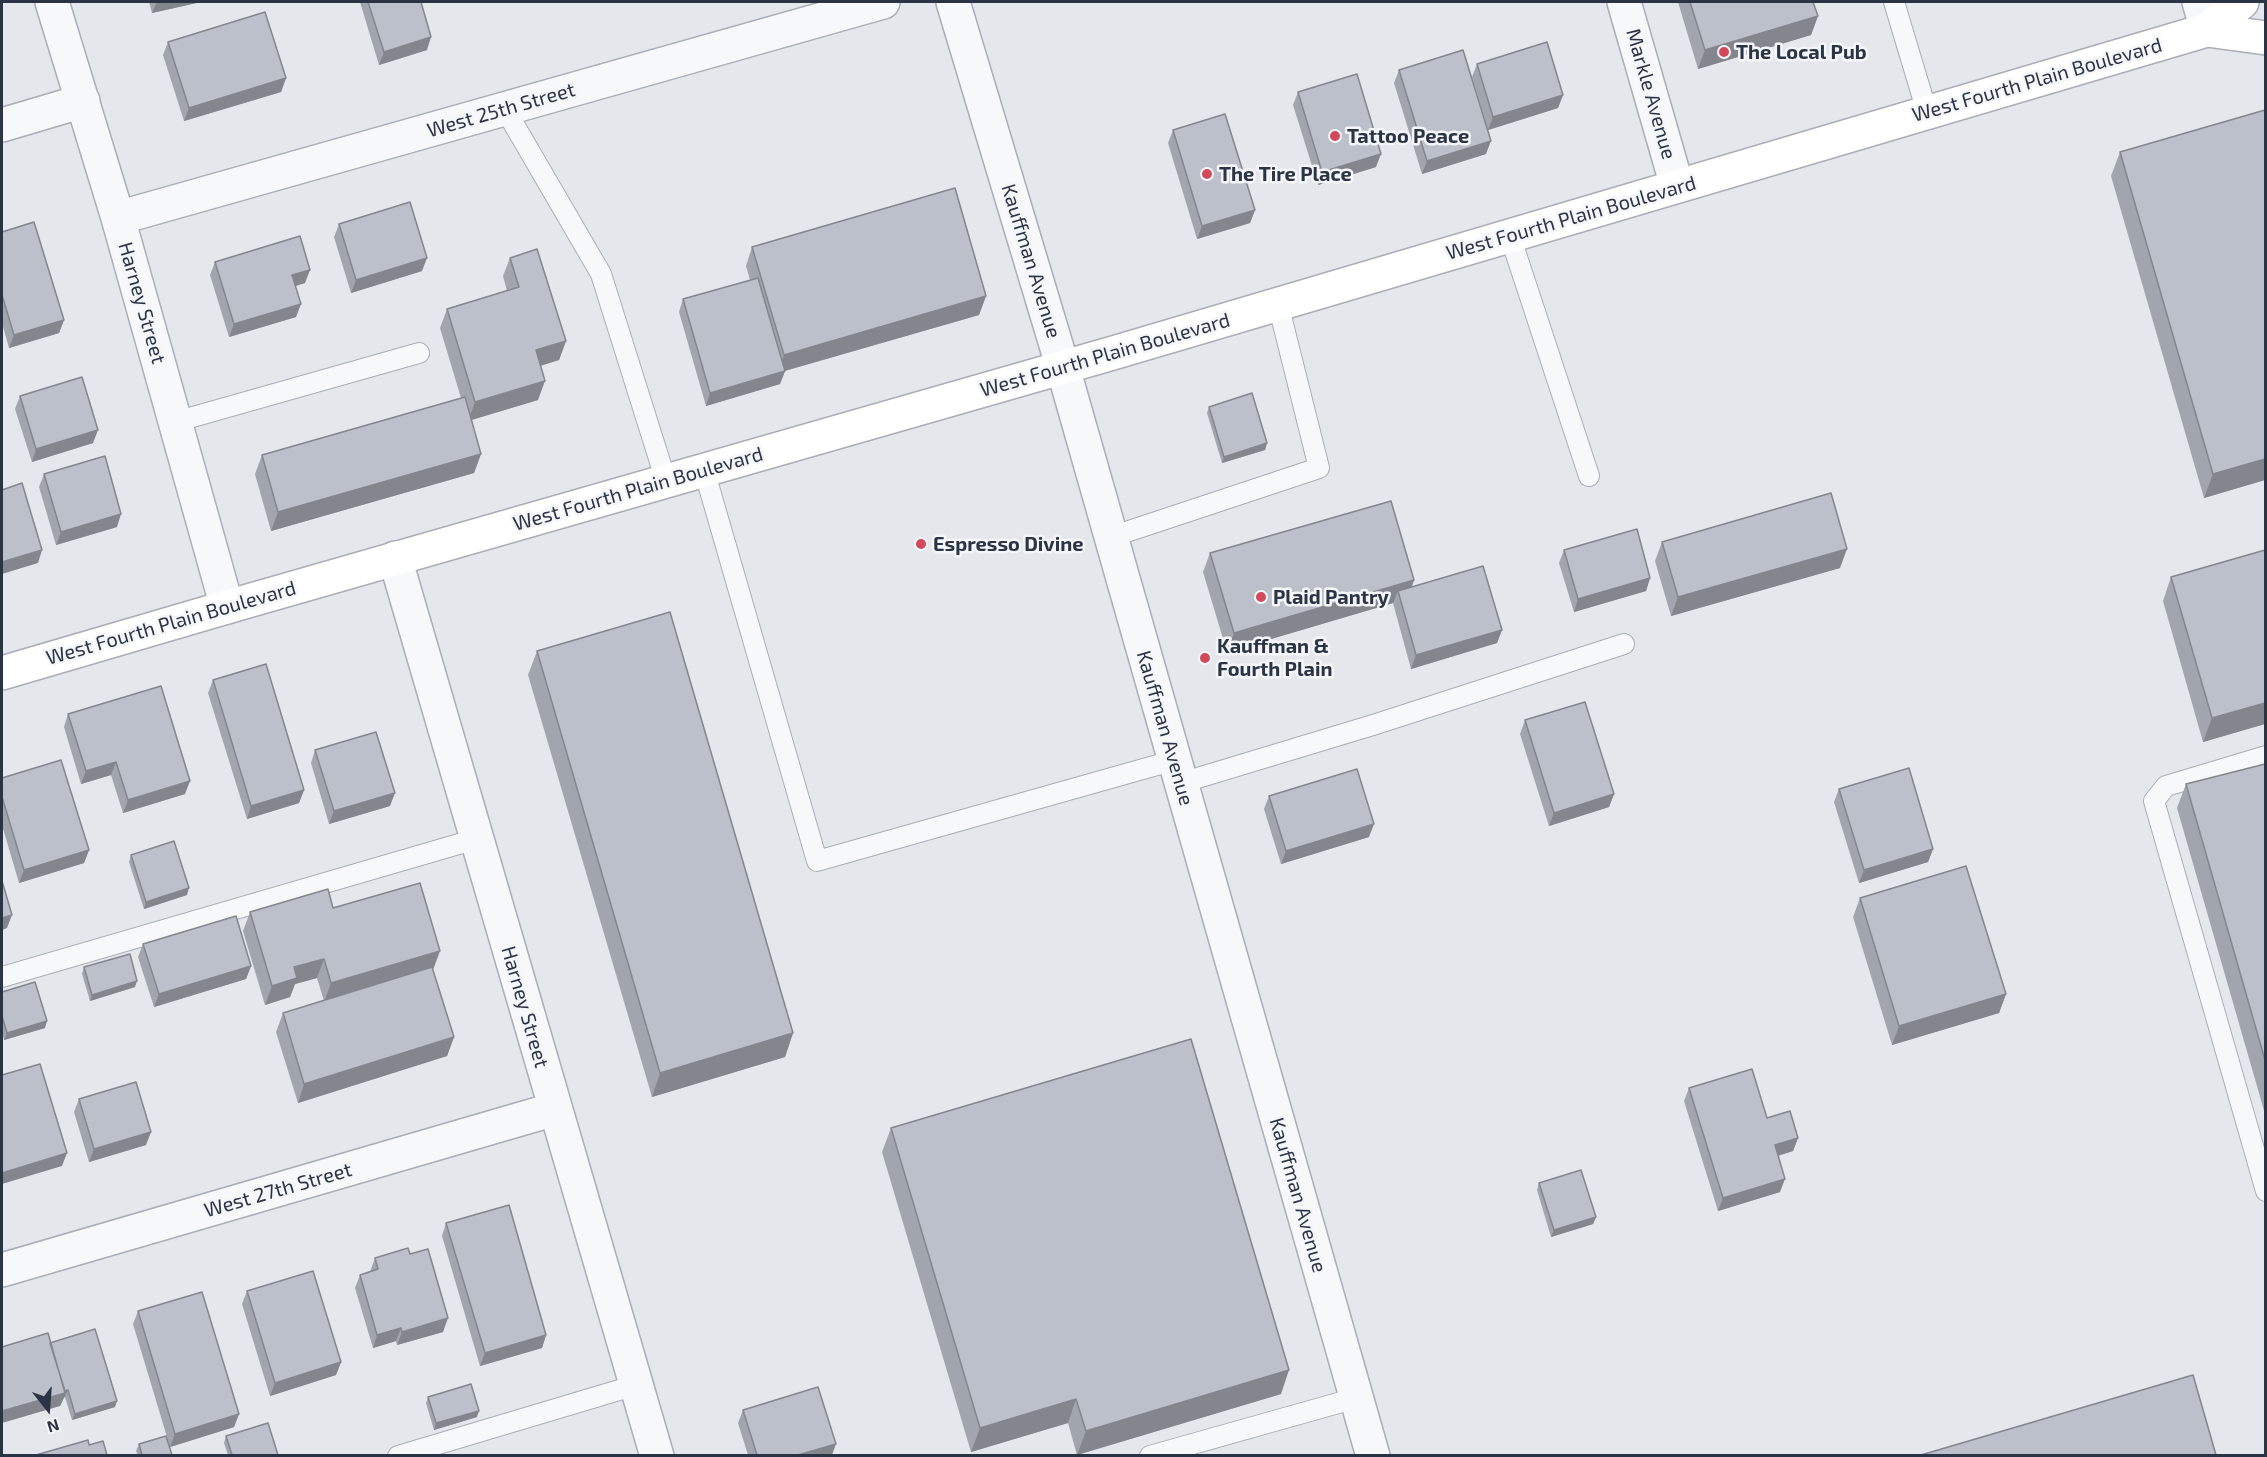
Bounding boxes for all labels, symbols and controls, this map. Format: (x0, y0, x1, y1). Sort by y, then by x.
street label: Markle Avenue (1621, 26, 1681, 162)
street label: West Fourth Plain Boulevard (1909, 33, 2165, 127)
place label: The Local Pub (1736, 40, 1867, 64)
marker: The Local Pub (1717, 45, 1731, 59)
street label: West 25th Street (424, 77, 578, 143)
place label: Tattoo Peace (1347, 124, 1469, 148)
marker: Tattoo Peace (1328, 129, 1342, 143)
place label: The Tire Place (1219, 162, 1352, 186)
marker: The Tire Place (1200, 167, 1214, 181)
street label: West Fourth Plain Boulevard (1443, 171, 1699, 265)
street label: Kauffman Avenue (996, 181, 1066, 341)
street label: Harney Street (113, 239, 171, 367)
street label: West Fourth Plain Boulevard (977, 308, 1233, 402)
street label: West Fourth Plain Boulevard (510, 442, 766, 536)
place label: Espresso Divine (933, 532, 1084, 556)
marker: Espresso Divine (914, 537, 928, 551)
street label: West Fourth Plain Boulevard (43, 576, 299, 670)
place label: Plaid Pantry (1273, 585, 1389, 609)
marker: Plaid Pantry (1254, 590, 1268, 604)
place label: Kauffman & Fourth Plain (1217, 634, 1332, 681)
street label: Kauffman Avenue (1131, 648, 1199, 808)
marker: Kauffman & Fourth Plain (1198, 651, 1212, 665)
street label: Harney Street (496, 943, 554, 1071)
street label: Kauffman Avenue (1264, 1115, 1332, 1275)
street label: West 27th Street (201, 1157, 355, 1223)
north arrow (18, 1379, 78, 1439)
text: N (45, 1416, 62, 1437)

